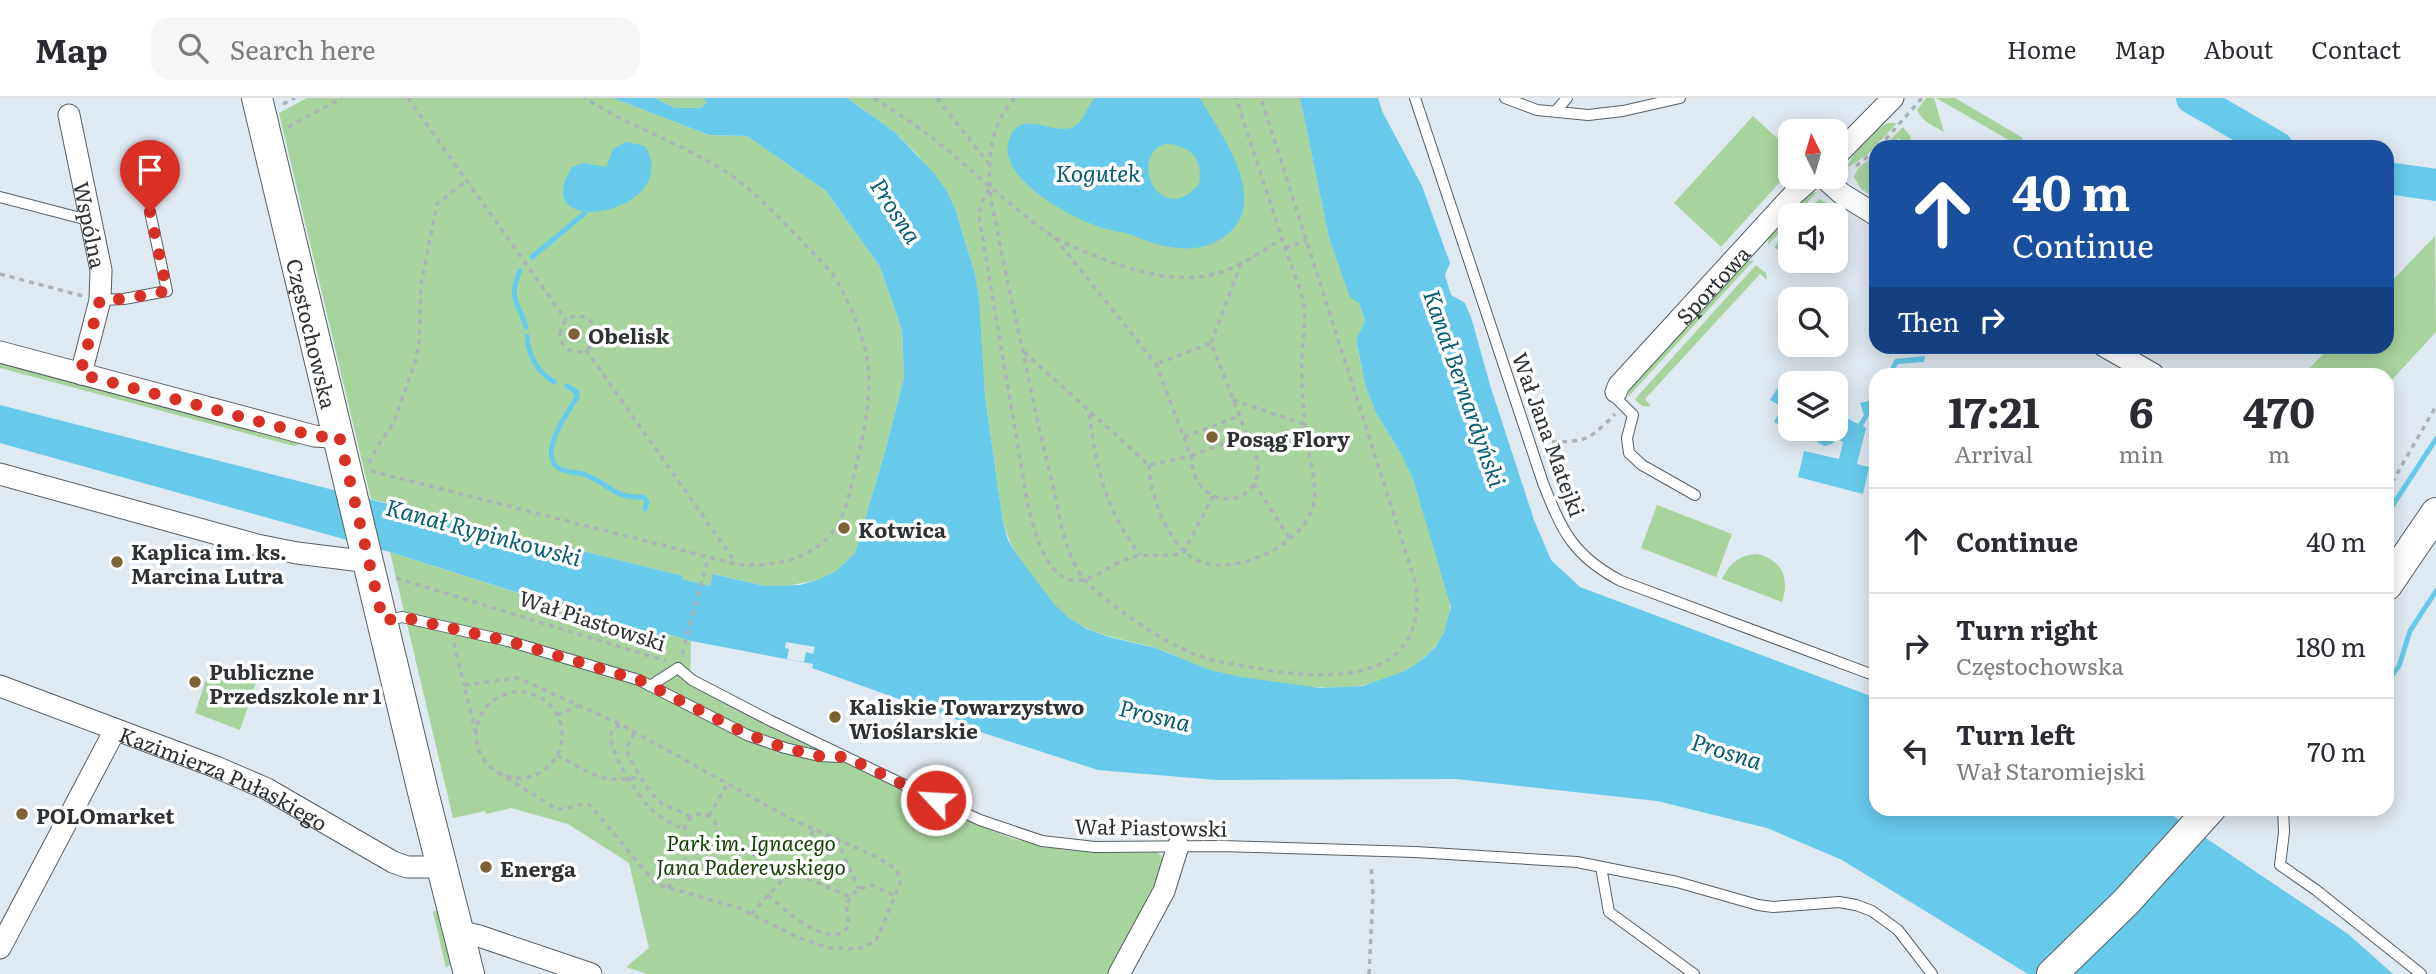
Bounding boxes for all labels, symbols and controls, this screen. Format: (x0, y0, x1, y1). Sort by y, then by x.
search box (150, 17, 640, 80)
text: Map (35, 24, 108, 73)
icon: search (174, 29, 212, 67)
text: Search here (230, 29, 376, 68)
text: Home (2007, 31, 2076, 66)
text: Map (2114, 31, 2165, 66)
text: About (2203, 31, 2273, 66)
text: Contact (2311, 31, 2401, 66)
north arrow (1778, 119, 1848, 189)
map controls (1778, 119, 1848, 441)
pin (120, 140, 180, 212)
icon: arrive (131, 151, 169, 189)
text: 40 m (2012, 153, 2130, 226)
water label: Kogutek (1055, 155, 1141, 189)
icon: ahead (1897, 168, 1988, 259)
water label: Prosna (863, 170, 931, 250)
street label: Wspólna (68, 178, 116, 272)
button: sound (1778, 203, 1848, 273)
text: Continue (2012, 220, 2154, 268)
street label: Sportowa (1668, 237, 1757, 330)
street label: Częstochowska (280, 255, 346, 412)
water label: Kanał Bernardyński (1416, 285, 1516, 492)
button: search (1778, 287, 1848, 357)
text: Then (1897, 301, 1959, 340)
icon: right (1973, 301, 2011, 339)
place label: Obelisk (588, 319, 670, 350)
marker: Obelisk (566, 326, 582, 342)
street label: Wał Jana Matejki (1506, 347, 1594, 521)
button: layers (1778, 371, 1848, 441)
text: 17:21 (1948, 379, 2040, 441)
text: 6 (2129, 379, 2153, 441)
text: 470 (2243, 379, 2315, 441)
place label: Posąg Flory (1226, 422, 1350, 453)
marker: Posąg Flory (1204, 429, 1220, 445)
text: Arrival (1955, 436, 2033, 470)
text: min (2119, 436, 2164, 470)
text: m (2268, 436, 2290, 470)
water label: Kanał Rypinkowski (383, 489, 586, 573)
place label: Kotwica (858, 513, 947, 544)
marker: Kotwica (836, 520, 852, 536)
text: Continue (1956, 521, 2078, 560)
text: 40 m (2306, 521, 2366, 560)
icon: ahead (1897, 522, 1935, 560)
place label: Kaplica im. ks. Marcina Lutra (131, 535, 287, 590)
marker: Kaplica im. ks. Marcina Lutra (109, 554, 125, 570)
street label: Wał Piastowski (515, 581, 671, 657)
text: Turn right (1956, 609, 2098, 648)
text: 180 m (2296, 626, 2366, 665)
icon: right (1897, 627, 1935, 665)
text: Częstochowska (1956, 648, 2124, 682)
place label: Publiczne Przedszkole nr 1 (209, 655, 382, 710)
marker: Publiczne Przedszkole nr 1 (187, 674, 203, 690)
water label: Prosna (1116, 689, 1194, 739)
place label: Kaliskie Towarzystwo Wioślarskie (849, 690, 1084, 745)
marker: Kaliskie Towarzystwo Wioślarskie (827, 709, 843, 725)
text: Turn left (1956, 714, 2075, 753)
street label: Kazimierza Pułaskiego (115, 717, 334, 837)
water label: Prosna (1687, 723, 1767, 777)
text: 70 m (2307, 731, 2366, 770)
icon: left (1897, 732, 1935, 770)
text: Wał Staromiejski (1956, 753, 2145, 787)
position arrow (899, 763, 973, 837)
place label: POLOmarket (36, 799, 175, 830)
marker: POLOmarket (14, 806, 30, 822)
street label: Wał Piastowski (1074, 809, 1228, 843)
park label: Park im. Ignacego Jana Paderewskiego (656, 826, 846, 881)
place label: Energa (500, 852, 577, 883)
marker: Energa (478, 859, 494, 875)

